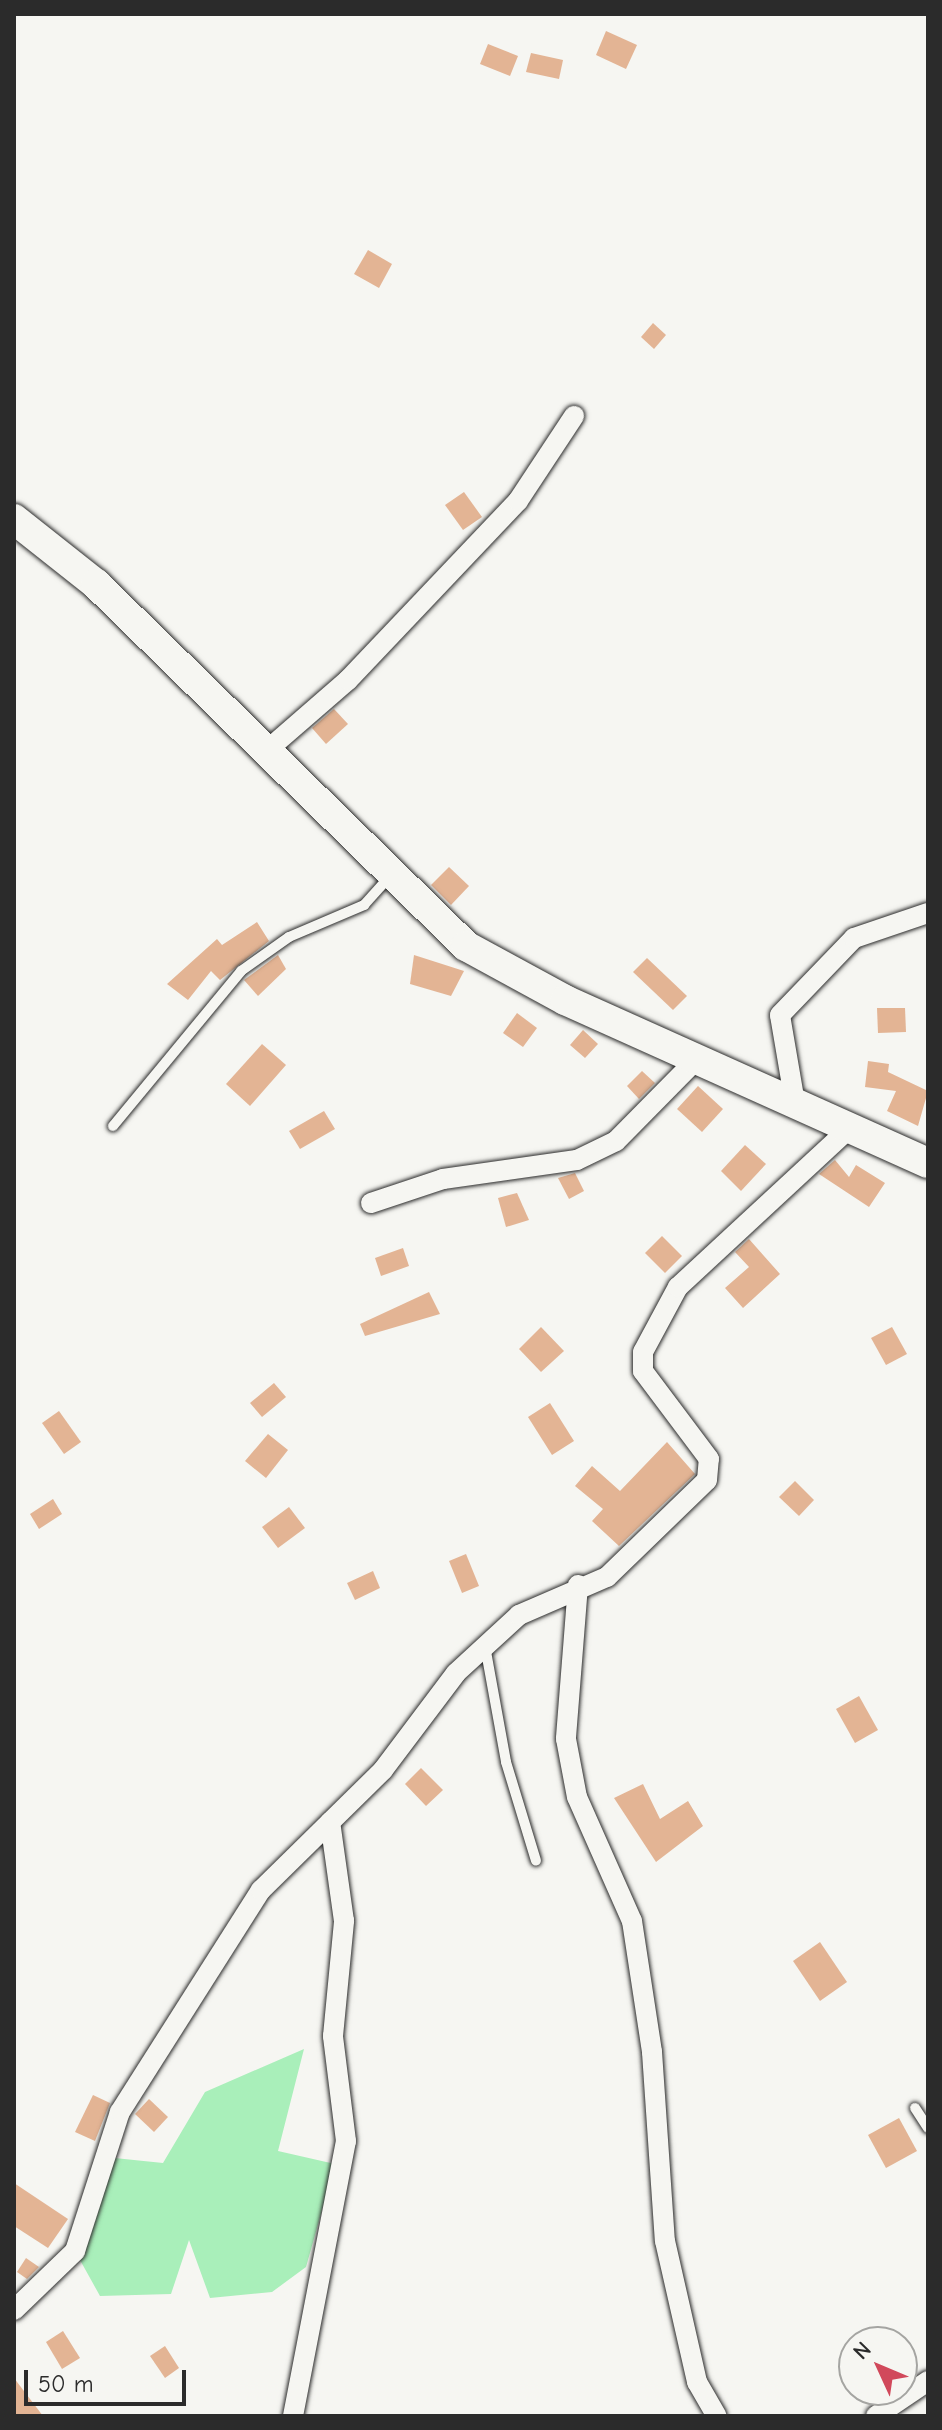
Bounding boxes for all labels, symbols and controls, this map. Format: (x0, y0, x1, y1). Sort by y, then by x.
north arrow (838, 2326, 918, 2406)
text: N (848, 2337, 877, 2365)
scale bar (28, 2354, 190, 2404)
text: 50 m (38, 2370, 94, 2398)

